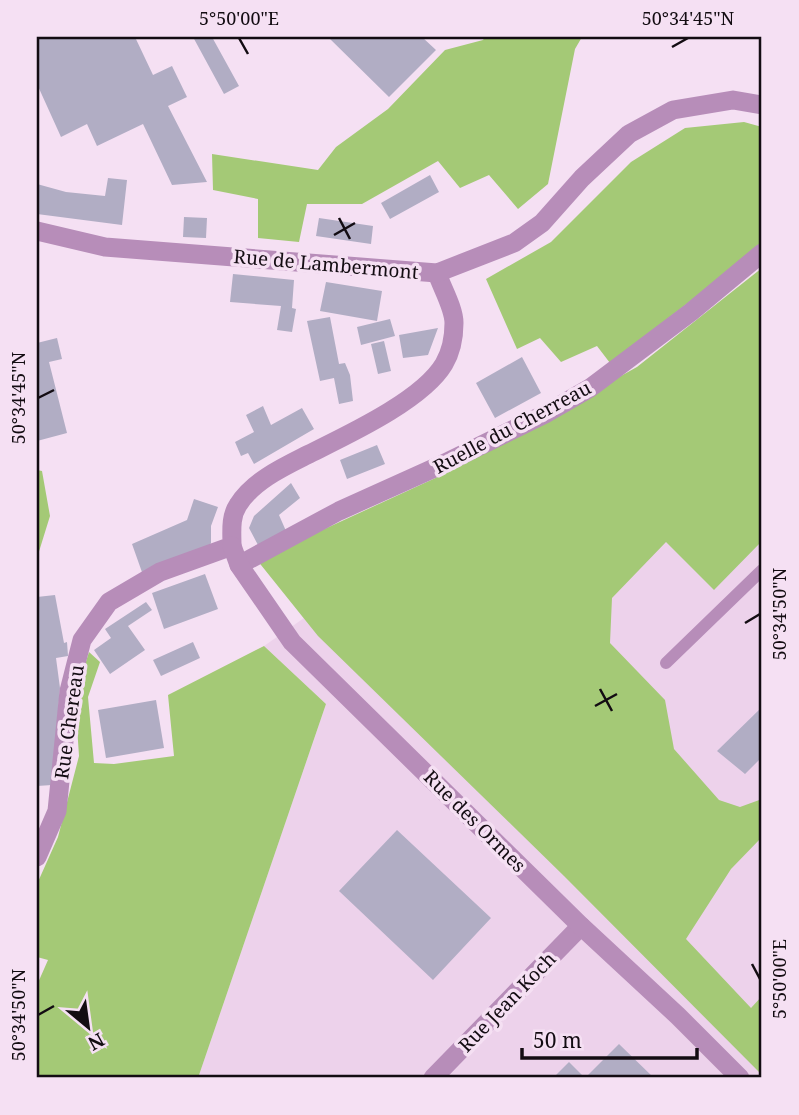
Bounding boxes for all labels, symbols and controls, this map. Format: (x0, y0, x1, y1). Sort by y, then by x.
text: 5°50'00"E (199, 6, 279, 30)
text: 50°34'45"N (642, 6, 735, 30)
street label: Rue de Lambermont (232, 243, 420, 285)
text: 50°34'45"N (6, 351, 30, 444)
street label: Ruelle du Cherreau (429, 374, 595, 480)
text: 50°34'50"N (767, 567, 791, 660)
street label: Rue Chereau (48, 663, 90, 781)
street label: Rue des Ormes (418, 764, 532, 878)
text: 5°50'00"E (767, 939, 791, 1019)
street label: Rue Jean Koch (453, 946, 561, 1058)
text: 50°34'50"N (6, 968, 30, 1061)
north arrow (52, 992, 122, 1062)
scale bar (522, 1017, 698, 1061)
text: 50 m (533, 1026, 582, 1054)
text: N (83, 1027, 109, 1057)

